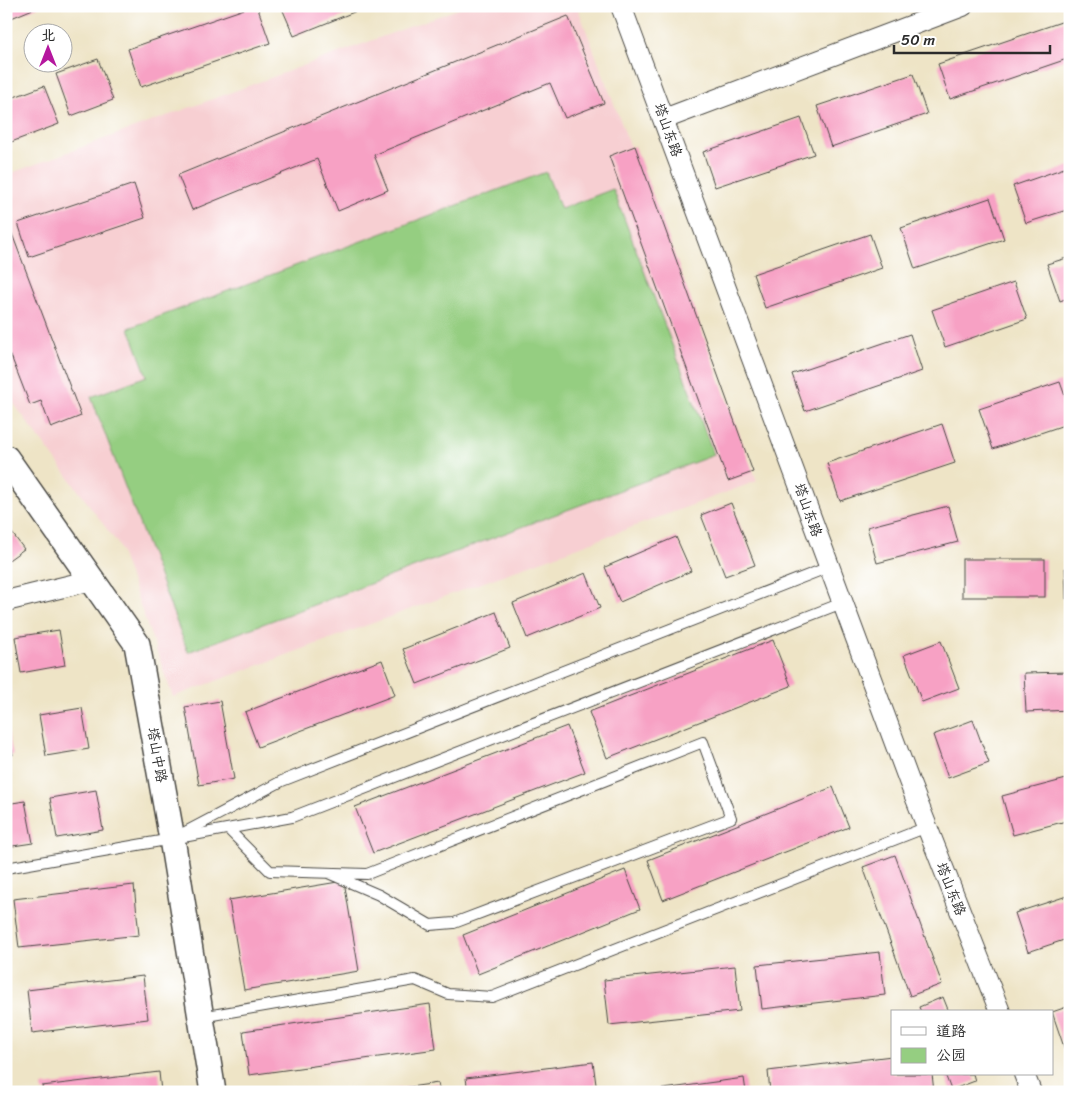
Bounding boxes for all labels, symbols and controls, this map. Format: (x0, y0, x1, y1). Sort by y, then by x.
north arrow (22, 22, 72, 72)
scale bar (894, 22, 1050, 54)
text: 北 (41, 23, 55, 48)
text: 50 m (901, 27, 936, 53)
street label: 塔山东路 (647, 99, 689, 161)
street label: 塔山东路 (787, 479, 829, 541)
street label: 塔山中路 (140, 725, 174, 785)
street label: 塔山东路 (929, 858, 973, 920)
legend (891, 1010, 1054, 1076)
text: 道路 (936, 1018, 966, 1044)
text: 公园 (936, 1042, 966, 1068)

